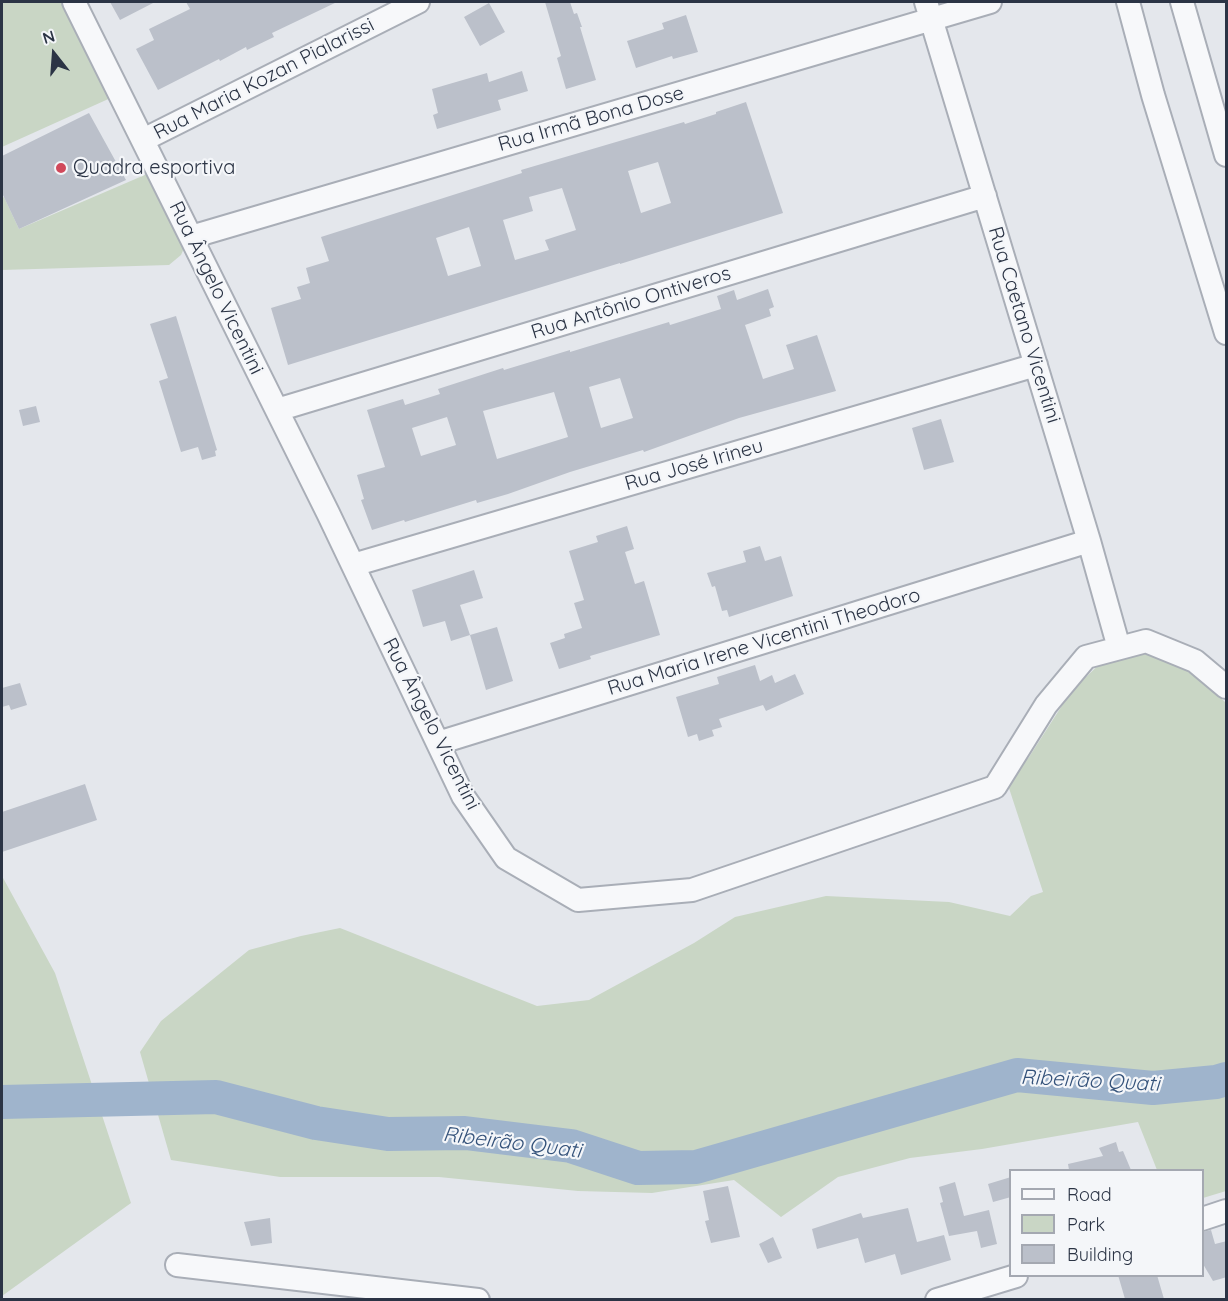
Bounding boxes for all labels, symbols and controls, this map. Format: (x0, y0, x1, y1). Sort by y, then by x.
street label: Rua Maria Kozan Pialarissi (150, 13, 378, 145)
north arrow (24, 24, 84, 84)
text: N (40, 26, 57, 48)
street label: Rua Irmã Bona Dose (495, 81, 687, 157)
place label: Quadra esportiva (73, 156, 235, 180)
marker: Quadra esportiva (54, 161, 68, 175)
street label: Rua Ângelo Vicentini (164, 197, 268, 379)
street label: Rua Caetano Vicentini (983, 224, 1065, 426)
street label: Rua Antônio Ontiveros (528, 261, 734, 345)
street label: Rua José Irineu (622, 434, 766, 496)
street label: Rua Maria Irene Vicentini Theodoro (605, 583, 923, 701)
street label: Rua Ângelo Vicentini (377, 634, 485, 814)
water label: Ribeirão Quati (1020, 1065, 1160, 1097)
water label: Ribeirão Quati (441, 1122, 583, 1164)
legend (1009, 1169, 1204, 1277)
text: Road (1067, 1183, 1112, 1206)
text: Park (1067, 1213, 1105, 1236)
text: Building (1067, 1243, 1133, 1266)

